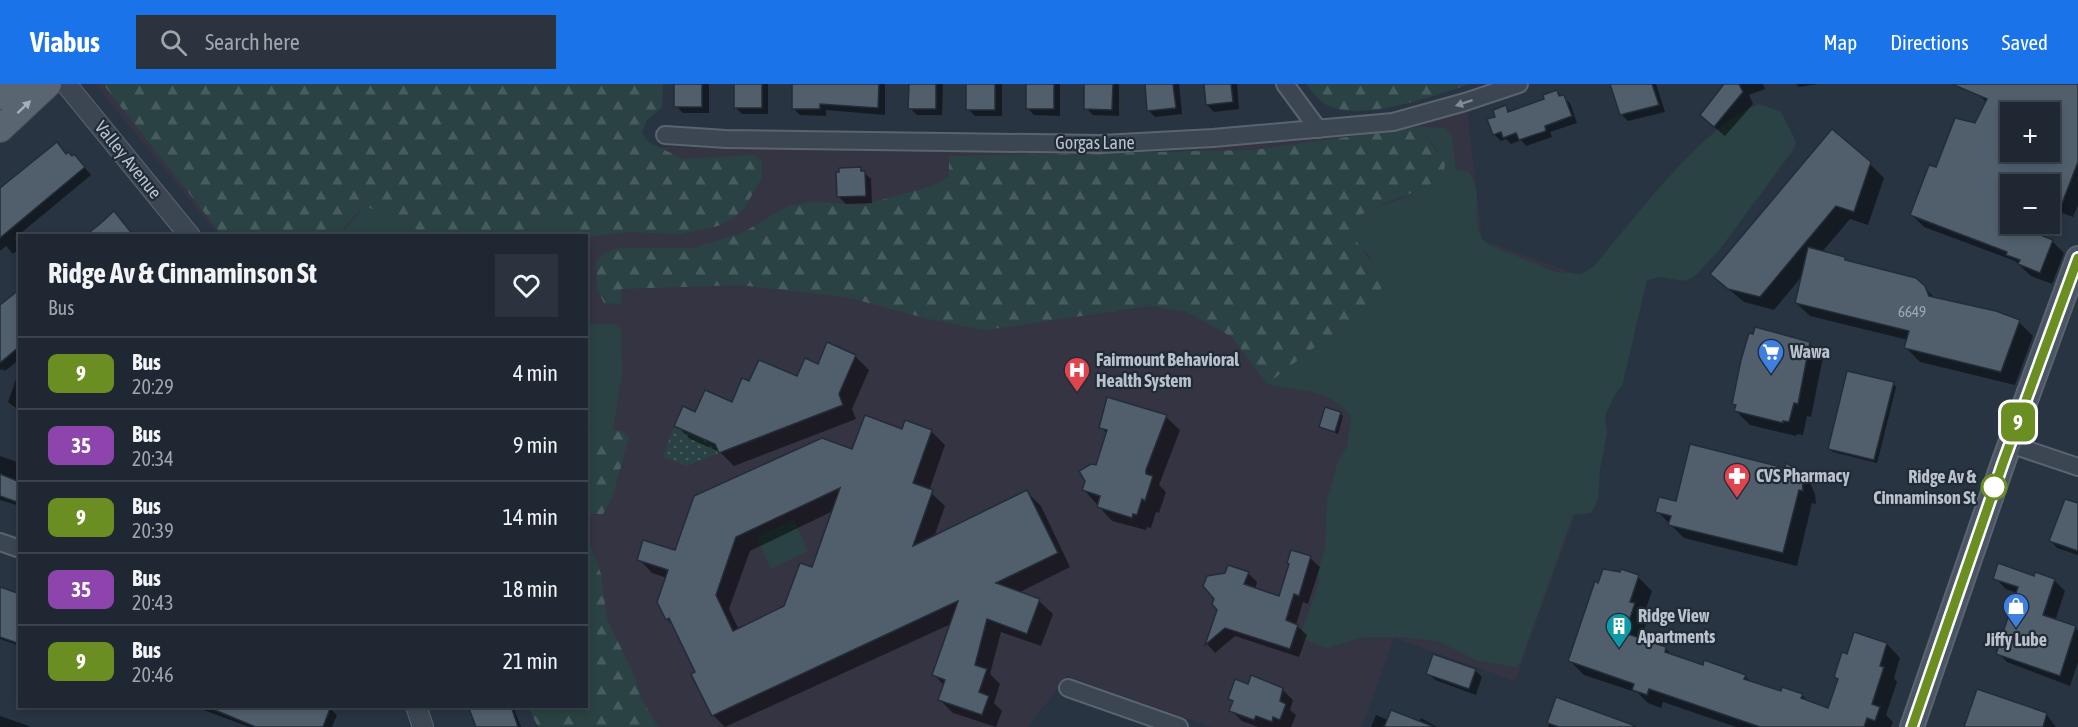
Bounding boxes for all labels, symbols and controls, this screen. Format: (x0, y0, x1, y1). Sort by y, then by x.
search box (136, 15, 556, 69)
text: Viabus (30, 26, 100, 58)
icon: search (157, 26, 190, 59)
text: Search here (205, 29, 300, 55)
text: Map (1823, 30, 1857, 54)
text: Directions (1890, 30, 1969, 54)
text: Saved (2002, 30, 2048, 54)
one-way arrow (1455, 98, 1473, 108)
one-way arrow (17, 100, 31, 114)
map controls (2000, 102, 2060, 234)
button: + (2000, 102, 2060, 162)
street label: Valley Avenue (91, 117, 166, 203)
street label: Gorgas Lane (1055, 132, 1135, 153)
button: − (2000, 174, 2060, 234)
button: heart (495, 254, 558, 317)
text: Ridge Av & Cinnaminson St (48, 257, 317, 289)
text: Bus (48, 296, 74, 319)
house number: 6649 (1898, 303, 1926, 320)
supermarket icon: Wawa (1756, 337, 1786, 375)
place label: Wawa (1789, 341, 1830, 362)
text: Bus (132, 349, 161, 375)
place label: Fairmount Behavioral Health System (1096, 349, 1239, 391)
hospital icon: Fairmount Behavioral Health System (1062, 355, 1092, 393)
text: 4 min (513, 360, 558, 386)
text: 9 (76, 361, 86, 385)
text: 20:29 (132, 375, 174, 398)
line badge: 9 (1998, 402, 2038, 442)
text: 9 (2013, 410, 2023, 434)
text: Bus (132, 421, 161, 447)
text: 9 min (513, 432, 558, 458)
text: 35 (71, 433, 91, 457)
text: 20:34 (132, 447, 174, 470)
pharmacy icon: CVS Pharmacy (1722, 461, 1752, 499)
place label: CVS Pharmacy (1756, 465, 1850, 486)
place label: Ridge Av & Cinnaminson St (1873, 466, 1977, 508)
marker: Ridge Av & Cinnaminson St (1981, 474, 2007, 500)
text: Bus (132, 493, 161, 519)
text: 14 min (503, 504, 558, 530)
text: 9 (76, 505, 86, 529)
text: 20:39 (132, 519, 174, 542)
text: Bus (132, 565, 161, 591)
text: 18 min (503, 576, 558, 602)
text: 35 (71, 577, 91, 601)
text: 20:43 (132, 591, 174, 614)
shop icon: Jiffy Lube (2001, 591, 2031, 629)
place label: Ridge View Apartments (1637, 605, 1716, 647)
building icon: Ridge View Apartments (1604, 611, 1634, 649)
place label: Jiffy Lube (1984, 629, 2047, 650)
text: Bus (132, 637, 161, 663)
text: 21 min (503, 648, 558, 674)
text: 9 (76, 649, 86, 673)
text: 20:46 (132, 663, 174, 686)

